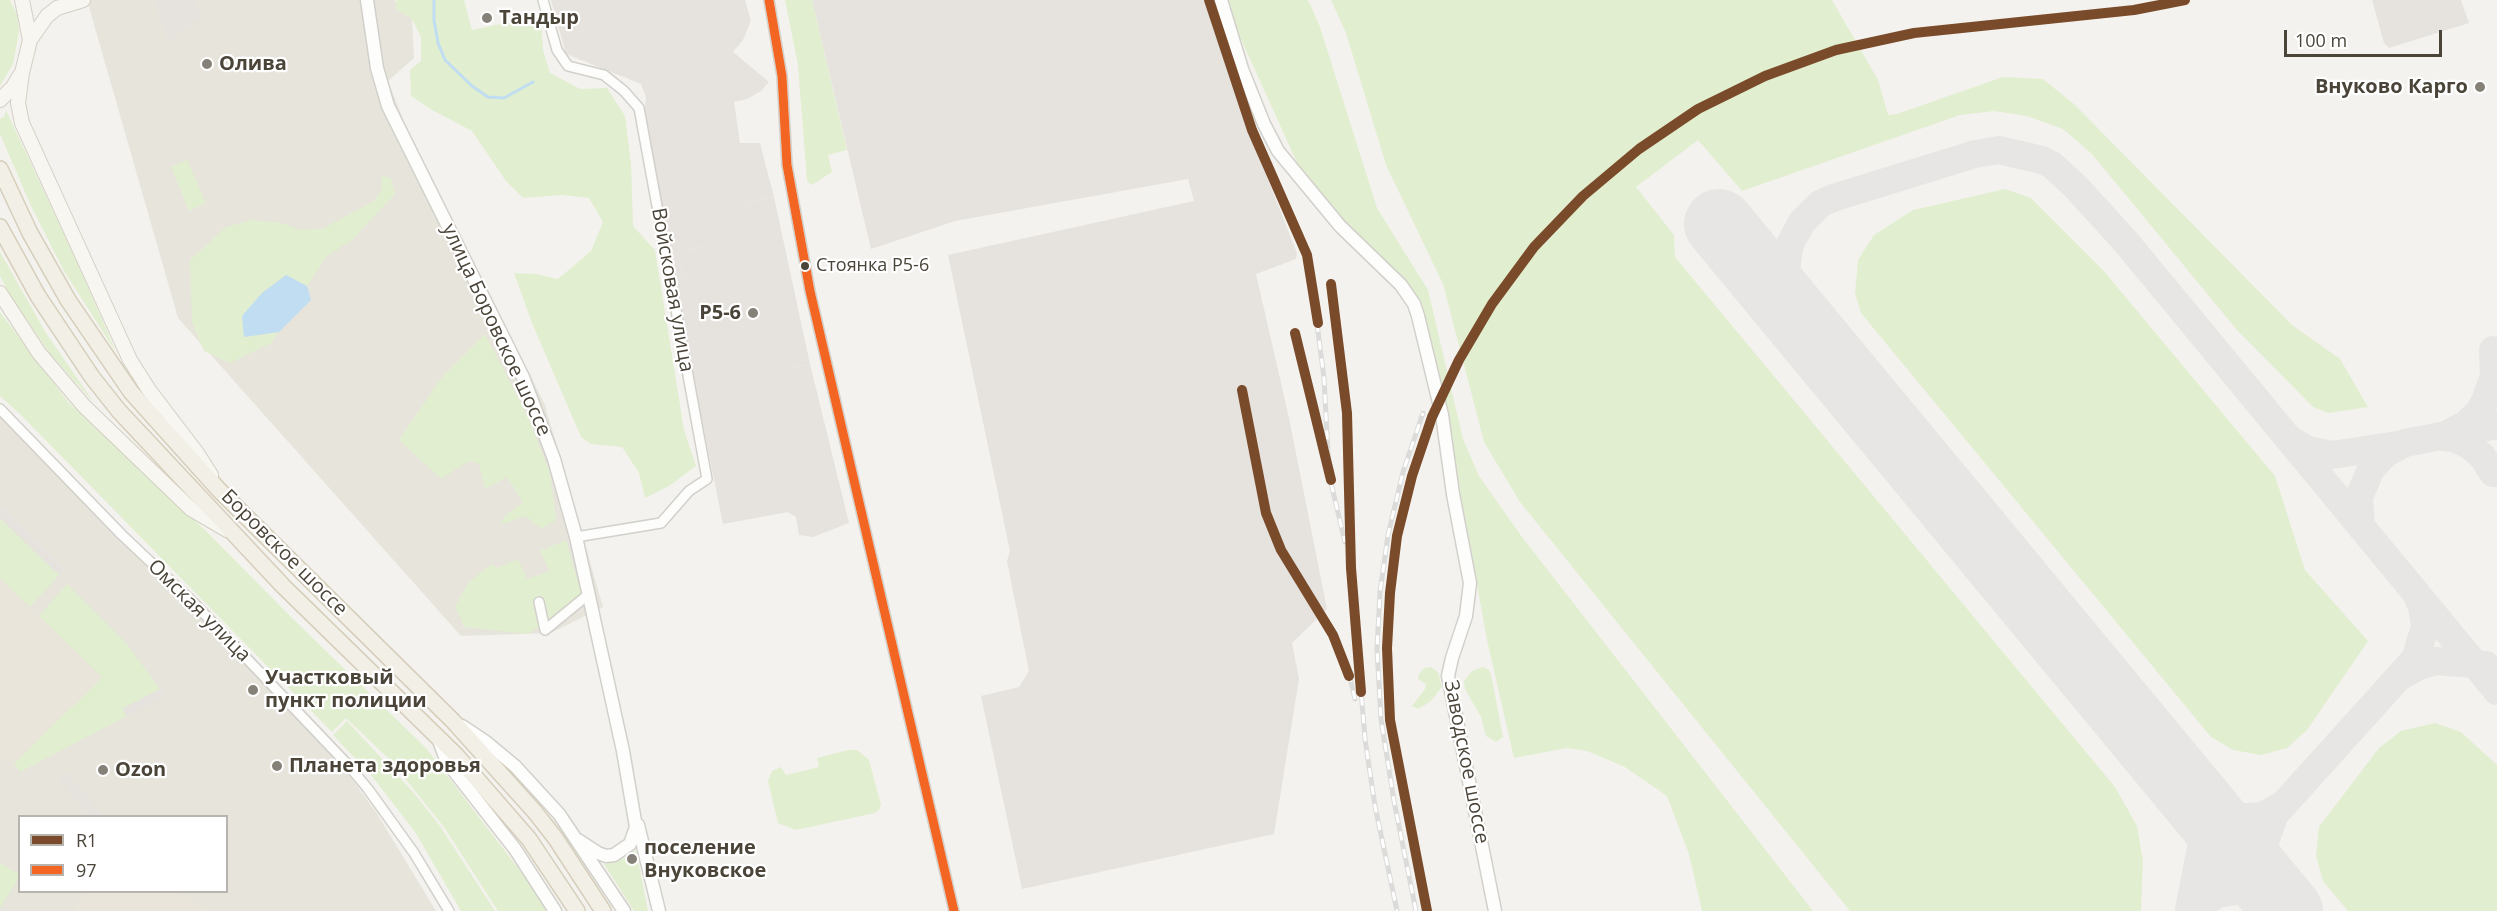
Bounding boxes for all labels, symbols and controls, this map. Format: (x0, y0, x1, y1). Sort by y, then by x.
place label: Тандыр (499, 6, 579, 30)
marker: Тандыр (480, 11, 494, 25)
scale bar (2287, 18, 2444, 56)
text: 100 m (2295, 28, 2347, 52)
place label: Олива (219, 52, 287, 76)
marker: Олива (200, 57, 214, 71)
place label: Внуково Карго (2315, 75, 2468, 99)
marker: Внуково Карго (2473, 80, 2487, 94)
street label: Войсковая улица (646, 206, 698, 374)
street label: улица Боровское шоссе (436, 220, 556, 440)
place label: Стоянка Р5-6 (816, 255, 929, 277)
marker: Стоянка Р5-6 (799, 260, 811, 272)
place label: Р5-6 (699, 301, 741, 325)
marker: Р5-6 (746, 306, 760, 320)
street label: Боровское шоссе (216, 485, 352, 621)
street label: Омская улица (143, 555, 255, 667)
place label: Участковый пункт полиции (265, 666, 427, 713)
street label: Заводское шоссе (1438, 678, 1494, 846)
marker: Участковый пункт полиции (246, 683, 260, 697)
place label: Планета здоровья (289, 754, 481, 778)
place label: Ozon (115, 758, 166, 782)
marker: Планета здоровья (270, 759, 284, 773)
marker: Ozon (96, 763, 110, 777)
legend (18, 815, 228, 893)
text: R1 (76, 828, 97, 852)
place label: поселение Внуковское (644, 836, 766, 883)
marker: поселение Внуковское (625, 852, 639, 866)
text: 97 (76, 858, 97, 882)

